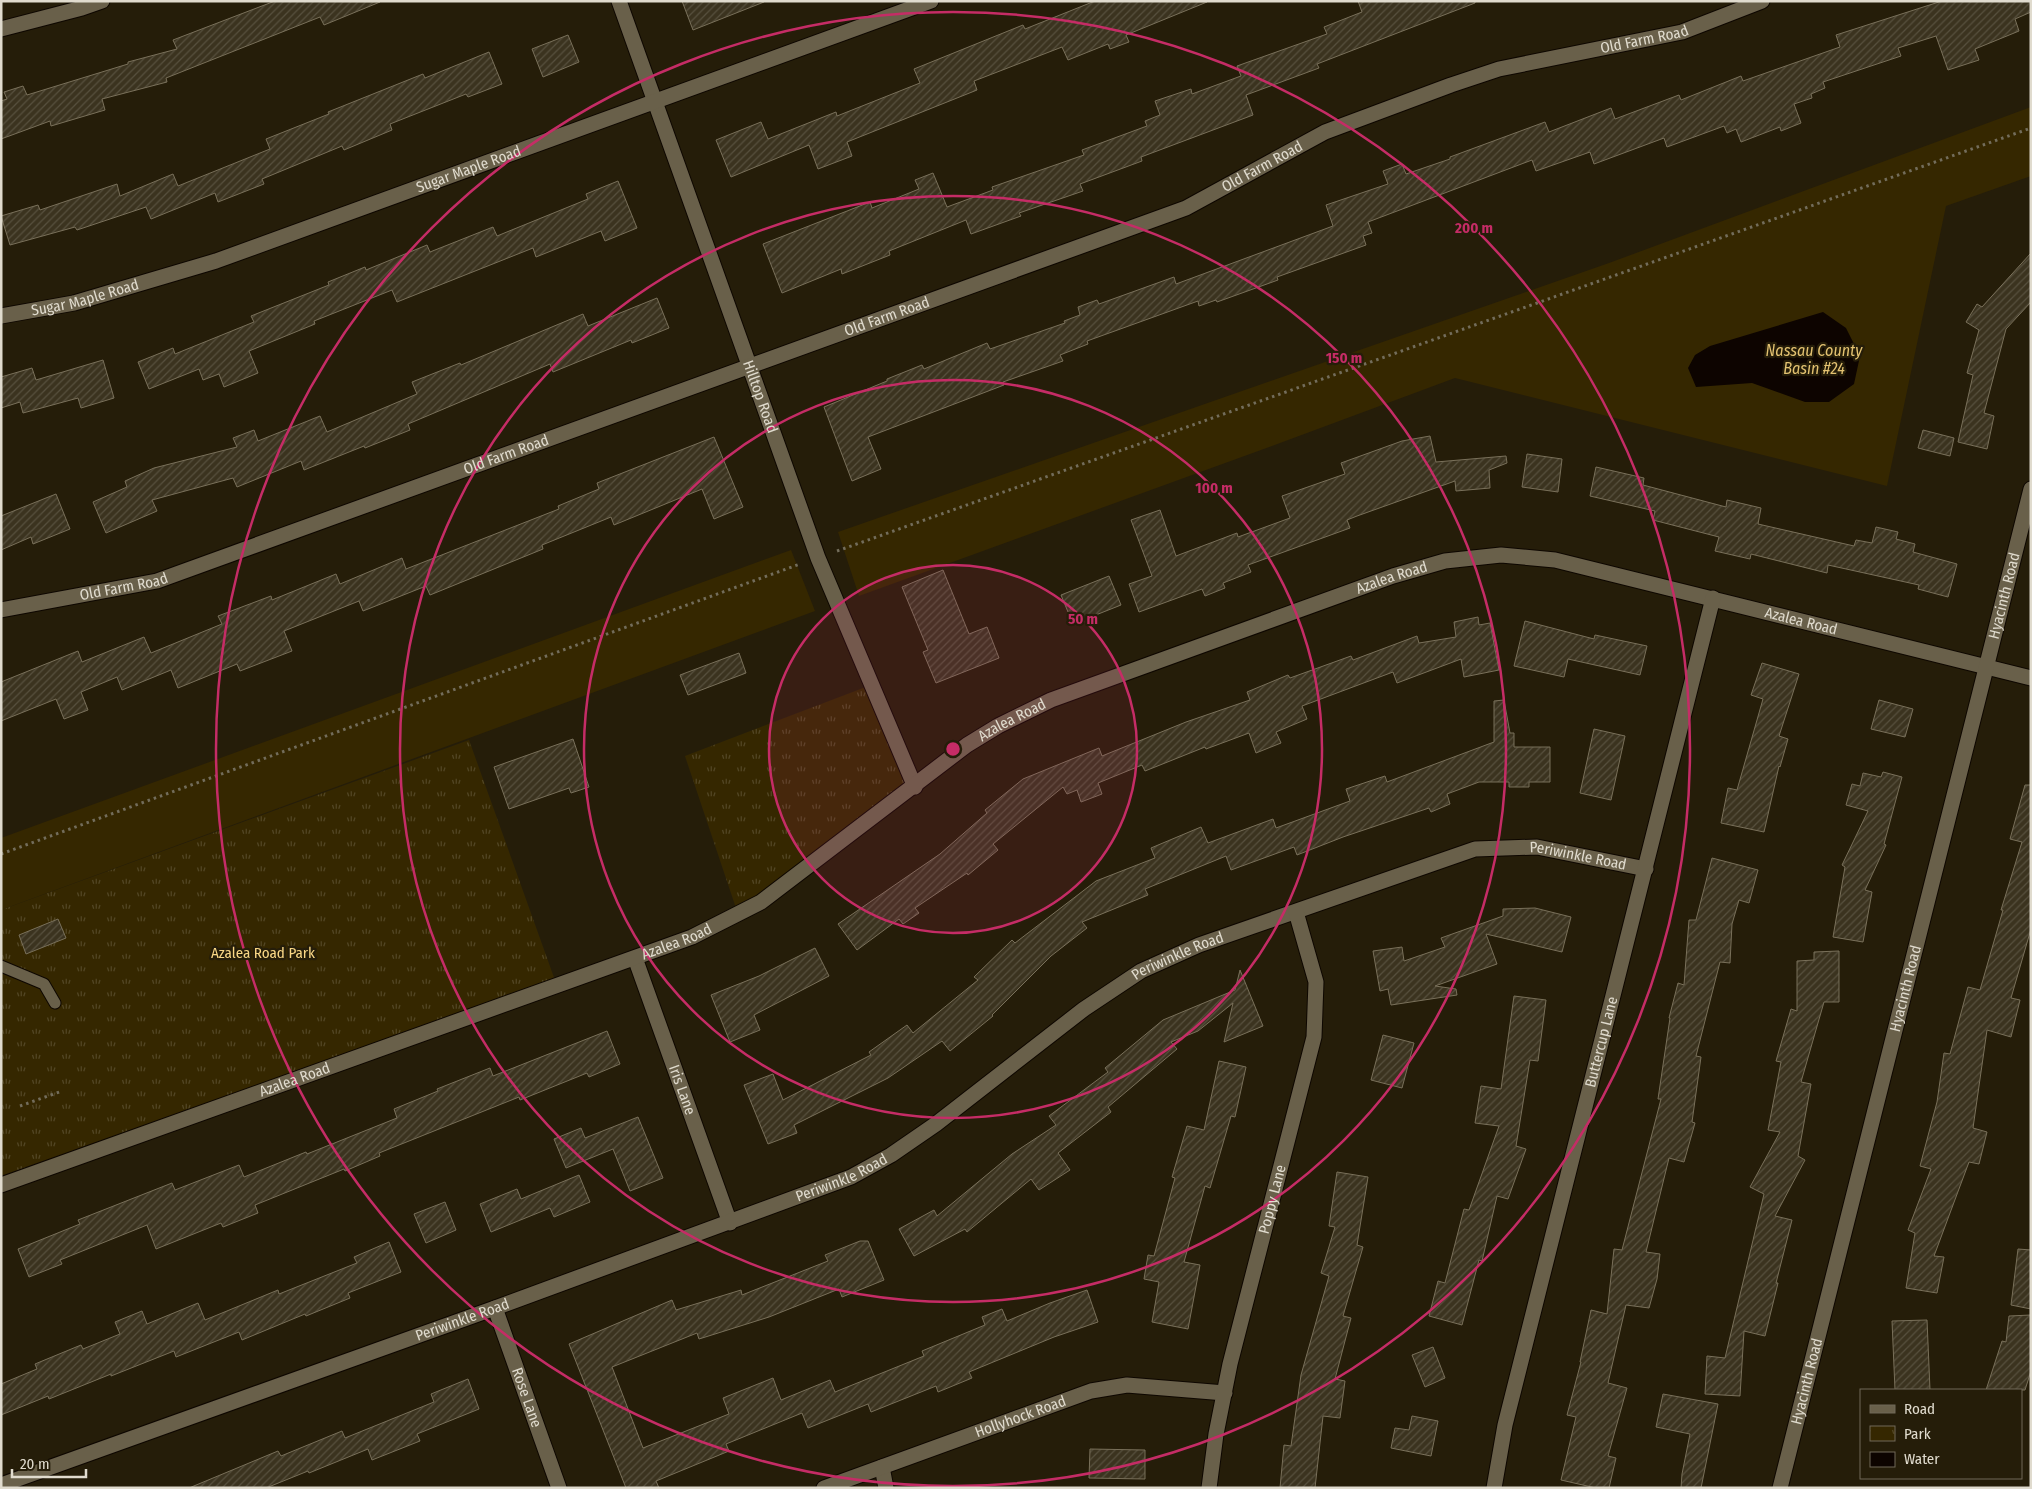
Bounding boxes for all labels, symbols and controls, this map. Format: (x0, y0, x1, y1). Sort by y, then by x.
street label: Old Farm Road (1599, 21, 1691, 57)
street label: Old Farm Road (1219, 137, 1306, 196)
street label: Sugar Maple Road (414, 142, 523, 196)
text: 200 m (1454, 219, 1493, 237)
street label: Sugar Maple Road (30, 275, 141, 319)
street label: Old Farm Road (842, 293, 932, 340)
water label: Nassau County Basin #24 (1766, 341, 1863, 378)
text: 150 m (1326, 349, 1362, 367)
street label: Hilltop Road (739, 358, 782, 435)
street label: Old Farm Road (461, 431, 551, 478)
text: 100 m (1195, 479, 1233, 497)
street label: Hyacinth Road (1985, 551, 2024, 641)
street label: Azalea Road (1354, 558, 1429, 598)
street label: Old Farm Road (78, 569, 170, 604)
street label: Azalea Road (1763, 603, 1839, 639)
text: 50 m (1068, 610, 1098, 628)
street label: Azalea Road (975, 695, 1049, 745)
centre of rings (944, 740, 962, 758)
street label: Periwinkle Road (1529, 838, 1628, 874)
street label: Azalea Road (639, 920, 715, 963)
street label: Periwinkle Road (1128, 928, 1226, 984)
street label: Hyacinth Road (1886, 943, 1925, 1034)
park label: Azalea Road Park (211, 944, 315, 962)
street label: Buttercup Lane (1581, 995, 1621, 1089)
street label: Azalea Road (257, 1059, 333, 1101)
street label: Iris Lane (665, 1062, 700, 1117)
street label: Periwinkle Road (793, 1150, 890, 1206)
street label: Poppy Lane (1255, 1163, 1290, 1236)
street label: Periwinkle Road (413, 1295, 512, 1345)
street label: Hyacinth Road (1787, 1336, 1826, 1426)
street label: Rose Lane (508, 1365, 546, 1430)
legend (1860, 1389, 2022, 1479)
street label: Hollyhock Road (973, 1392, 1068, 1441)
text: Road (1904, 1400, 1935, 1418)
text: Park (1904, 1425, 1931, 1443)
scale bar (12, 1446, 86, 1478)
text: Water (1904, 1450, 1940, 1468)
text: 20 m (20, 1455, 50, 1473)

